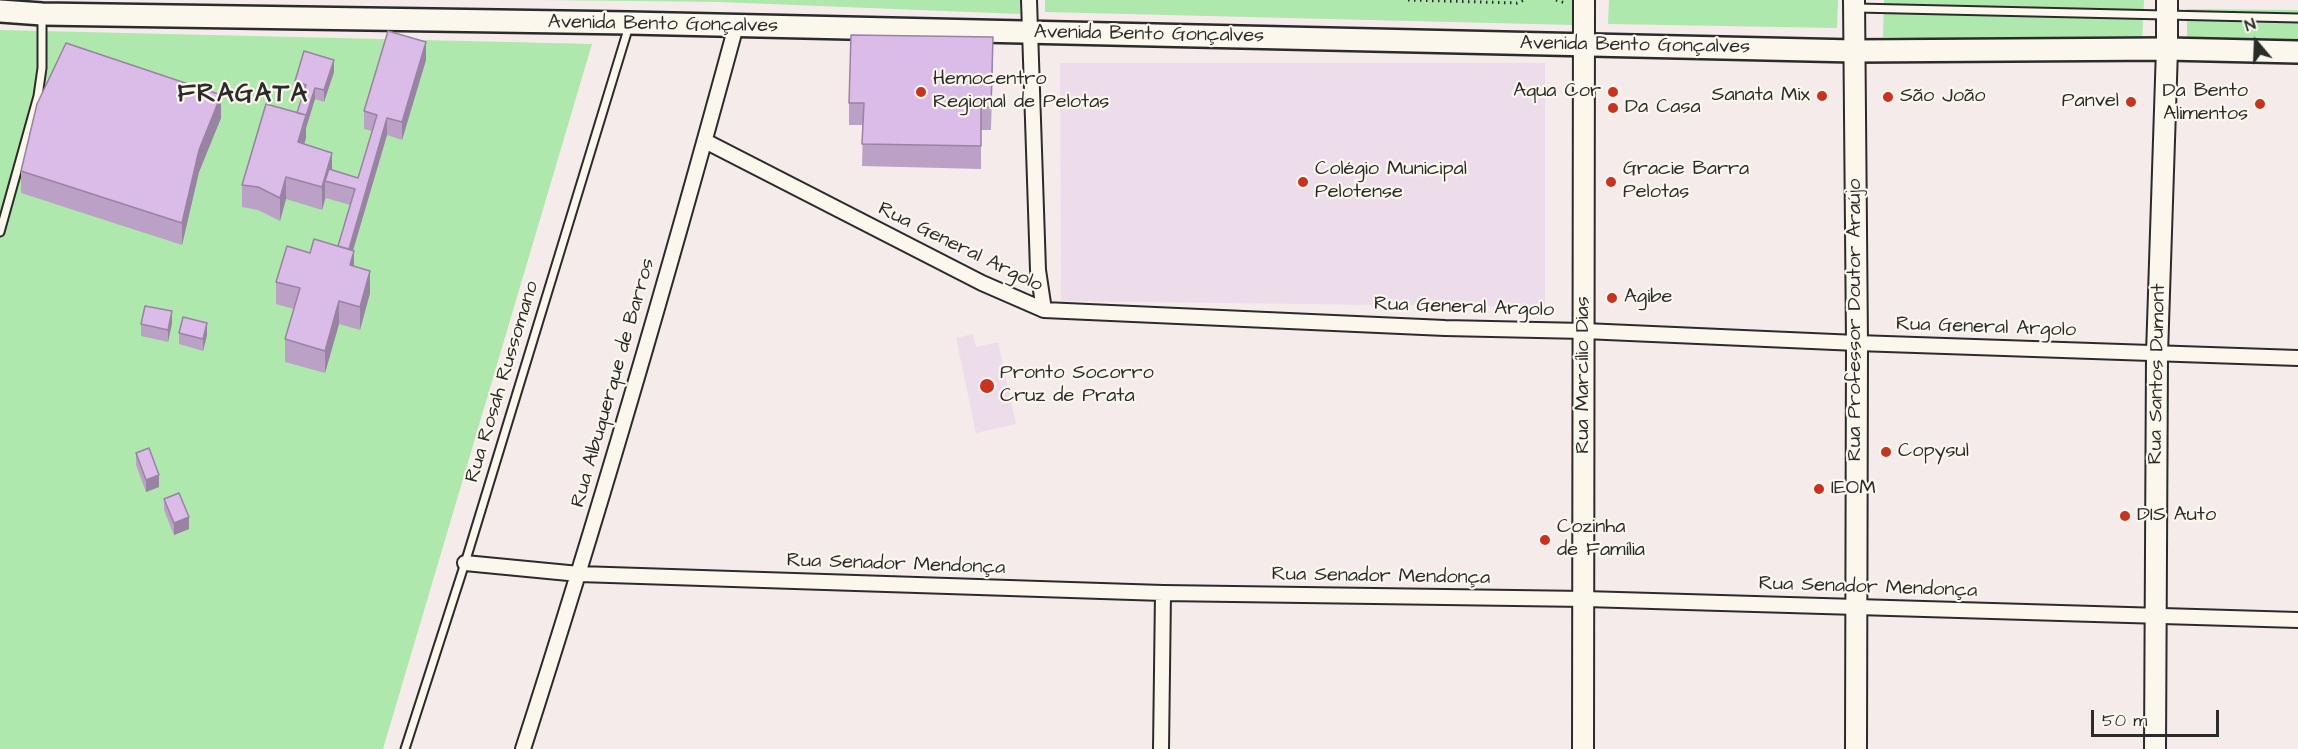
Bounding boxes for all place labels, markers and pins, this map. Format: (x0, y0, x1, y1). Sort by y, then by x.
place label: Hemocentro Regional de Pelotas (933, 68, 1109, 115)
place label: Aqua Cor (1513, 80, 1601, 104)
place label: Da Bento Alimentos (2162, 80, 2248, 127)
place label: Sanata Mix (1712, 84, 1810, 108)
marker: Hemocentro Regional de Pelotas (914, 85, 928, 99)
marker: Aqua Cor (1606, 85, 1620, 99)
place label: São João (1900, 85, 1986, 109)
marker: Sanata Mix (1815, 89, 1829, 103)
marker: São João (1881, 90, 1895, 104)
place label: Panvel (2062, 90, 2119, 114)
marker: Panvel (2124, 95, 2138, 109)
place label: Da Casa (1625, 96, 1701, 120)
marker: Da Bento Alimentos (2253, 97, 2267, 111)
marker: Da Casa (1606, 101, 1620, 115)
place label: Colégio Municipal Pelotense (1315, 158, 1467, 205)
place label: Gracie Barra Pelotas (1623, 158, 1749, 205)
marker: Colégio Municipal Pelotense (1296, 175, 1310, 189)
marker: Gracie Barra Pelotas (1604, 175, 1618, 189)
place label: Agibe (1624, 286, 1672, 310)
marker: Agibe (1605, 291, 1619, 305)
place label: Pronto Socorro Cruz de Prata (1000, 362, 1154, 409)
marker: Pronto Socorro Cruz de Prata (978, 377, 996, 395)
place label: Copysul (1898, 440, 1969, 464)
marker: Copysul (1879, 445, 1893, 459)
place label: IEOM (1831, 477, 1876, 501)
marker: IEOM (1812, 482, 1826, 496)
place label: DIS Auto (2137, 504, 2216, 528)
marker: DIS Auto (2118, 509, 2132, 523)
place label: Cozinha de Família (1557, 516, 1645, 563)
marker: Cozinha de Família (1538, 533, 1552, 547)

